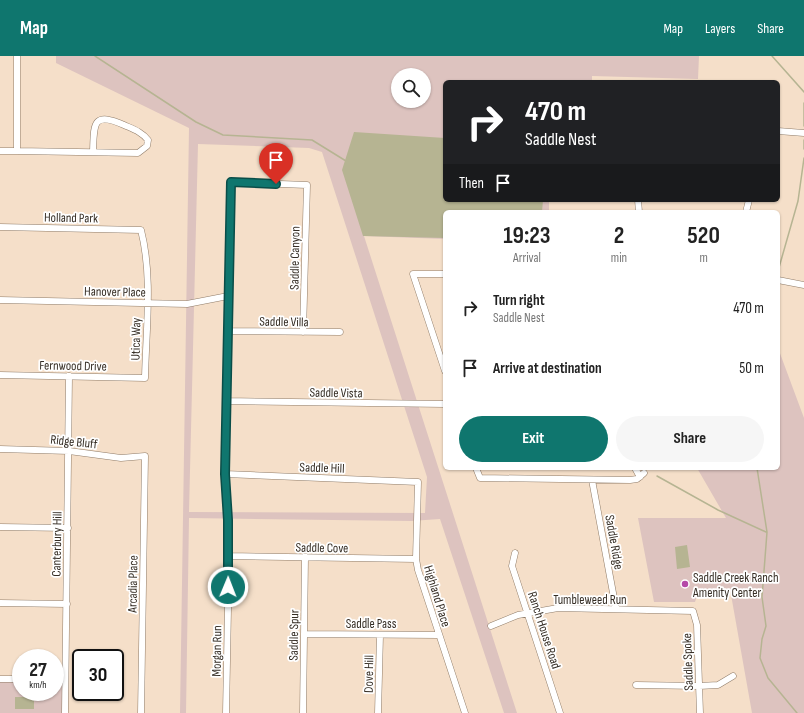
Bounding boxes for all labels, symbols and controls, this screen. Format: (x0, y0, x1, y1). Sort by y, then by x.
text: Map (20, 17, 48, 40)
text: Map (663, 20, 683, 37)
text: Layers (705, 20, 735, 37)
text: Share (757, 20, 784, 37)
map controls (391, 68, 431, 108)
button: search (391, 68, 431, 108)
text: 470 m (525, 95, 586, 128)
icon: right (459, 96, 511, 148)
text: Saddle Nest (525, 129, 596, 150)
pin (259, 143, 293, 184)
icon: arrive (265, 149, 287, 171)
icon: arrive (492, 172, 514, 194)
text: Then (459, 174, 484, 193)
street label: Holland Park (44, 210, 98, 226)
text: 19:23 (503, 221, 551, 250)
text: 2 (614, 221, 624, 250)
text: 520 (687, 221, 720, 250)
street label: Saddle Canyon (286, 226, 304, 290)
text: Arrival (513, 250, 541, 266)
text: min (611, 250, 627, 266)
text: m (699, 250, 708, 266)
street label: Hanover Place (84, 283, 146, 301)
text: Turn right (493, 291, 545, 310)
icon: right (459, 297, 481, 319)
text: 470 m (733, 299, 764, 318)
text: Saddle Nest (493, 310, 545, 326)
street label: Saddle Villa (259, 314, 309, 330)
street label: Utica Way (128, 317, 144, 361)
street label: Fernwood Drive (39, 357, 107, 375)
icon: arrive (459, 357, 481, 379)
text: Arrive at destination (493, 359, 602, 378)
text: 50 m (739, 359, 764, 378)
street label: Saddle Vista (309, 385, 363, 401)
button: Exit (459, 416, 608, 462)
button: Share (616, 416, 764, 462)
street label: Ridge Bluff (50, 432, 99, 452)
street label: Saddle Hill (299, 459, 345, 477)
street label: Canterbury Hill (48, 511, 66, 577)
street label: Saddle Ridge (601, 514, 627, 571)
street label: Saddle Cove (295, 540, 349, 556)
street label: Arcadia Place (124, 555, 142, 614)
street label: Highland Place (420, 564, 454, 629)
position arrow (207, 566, 249, 608)
place label: Saddle Creek Ranch Amenity Center (692, 570, 779, 601)
marker: Saddle Creek Ranch Amenity Center (680, 579, 690, 589)
street label: Ranch House Road (524, 590, 564, 671)
street label: Tumbleweed Run (553, 592, 627, 608)
street label: Saddle Spur (286, 609, 302, 661)
street label: Saddle Pass (346, 616, 397, 632)
street label: Morgan Run (209, 625, 225, 677)
street label: Saddle Spoke (679, 633, 697, 691)
speed limit sign: 30 (72, 649, 124, 701)
street label: Dove Hill (361, 655, 377, 693)
text: 27 (29, 658, 47, 682)
text: km/h (29, 679, 47, 691)

